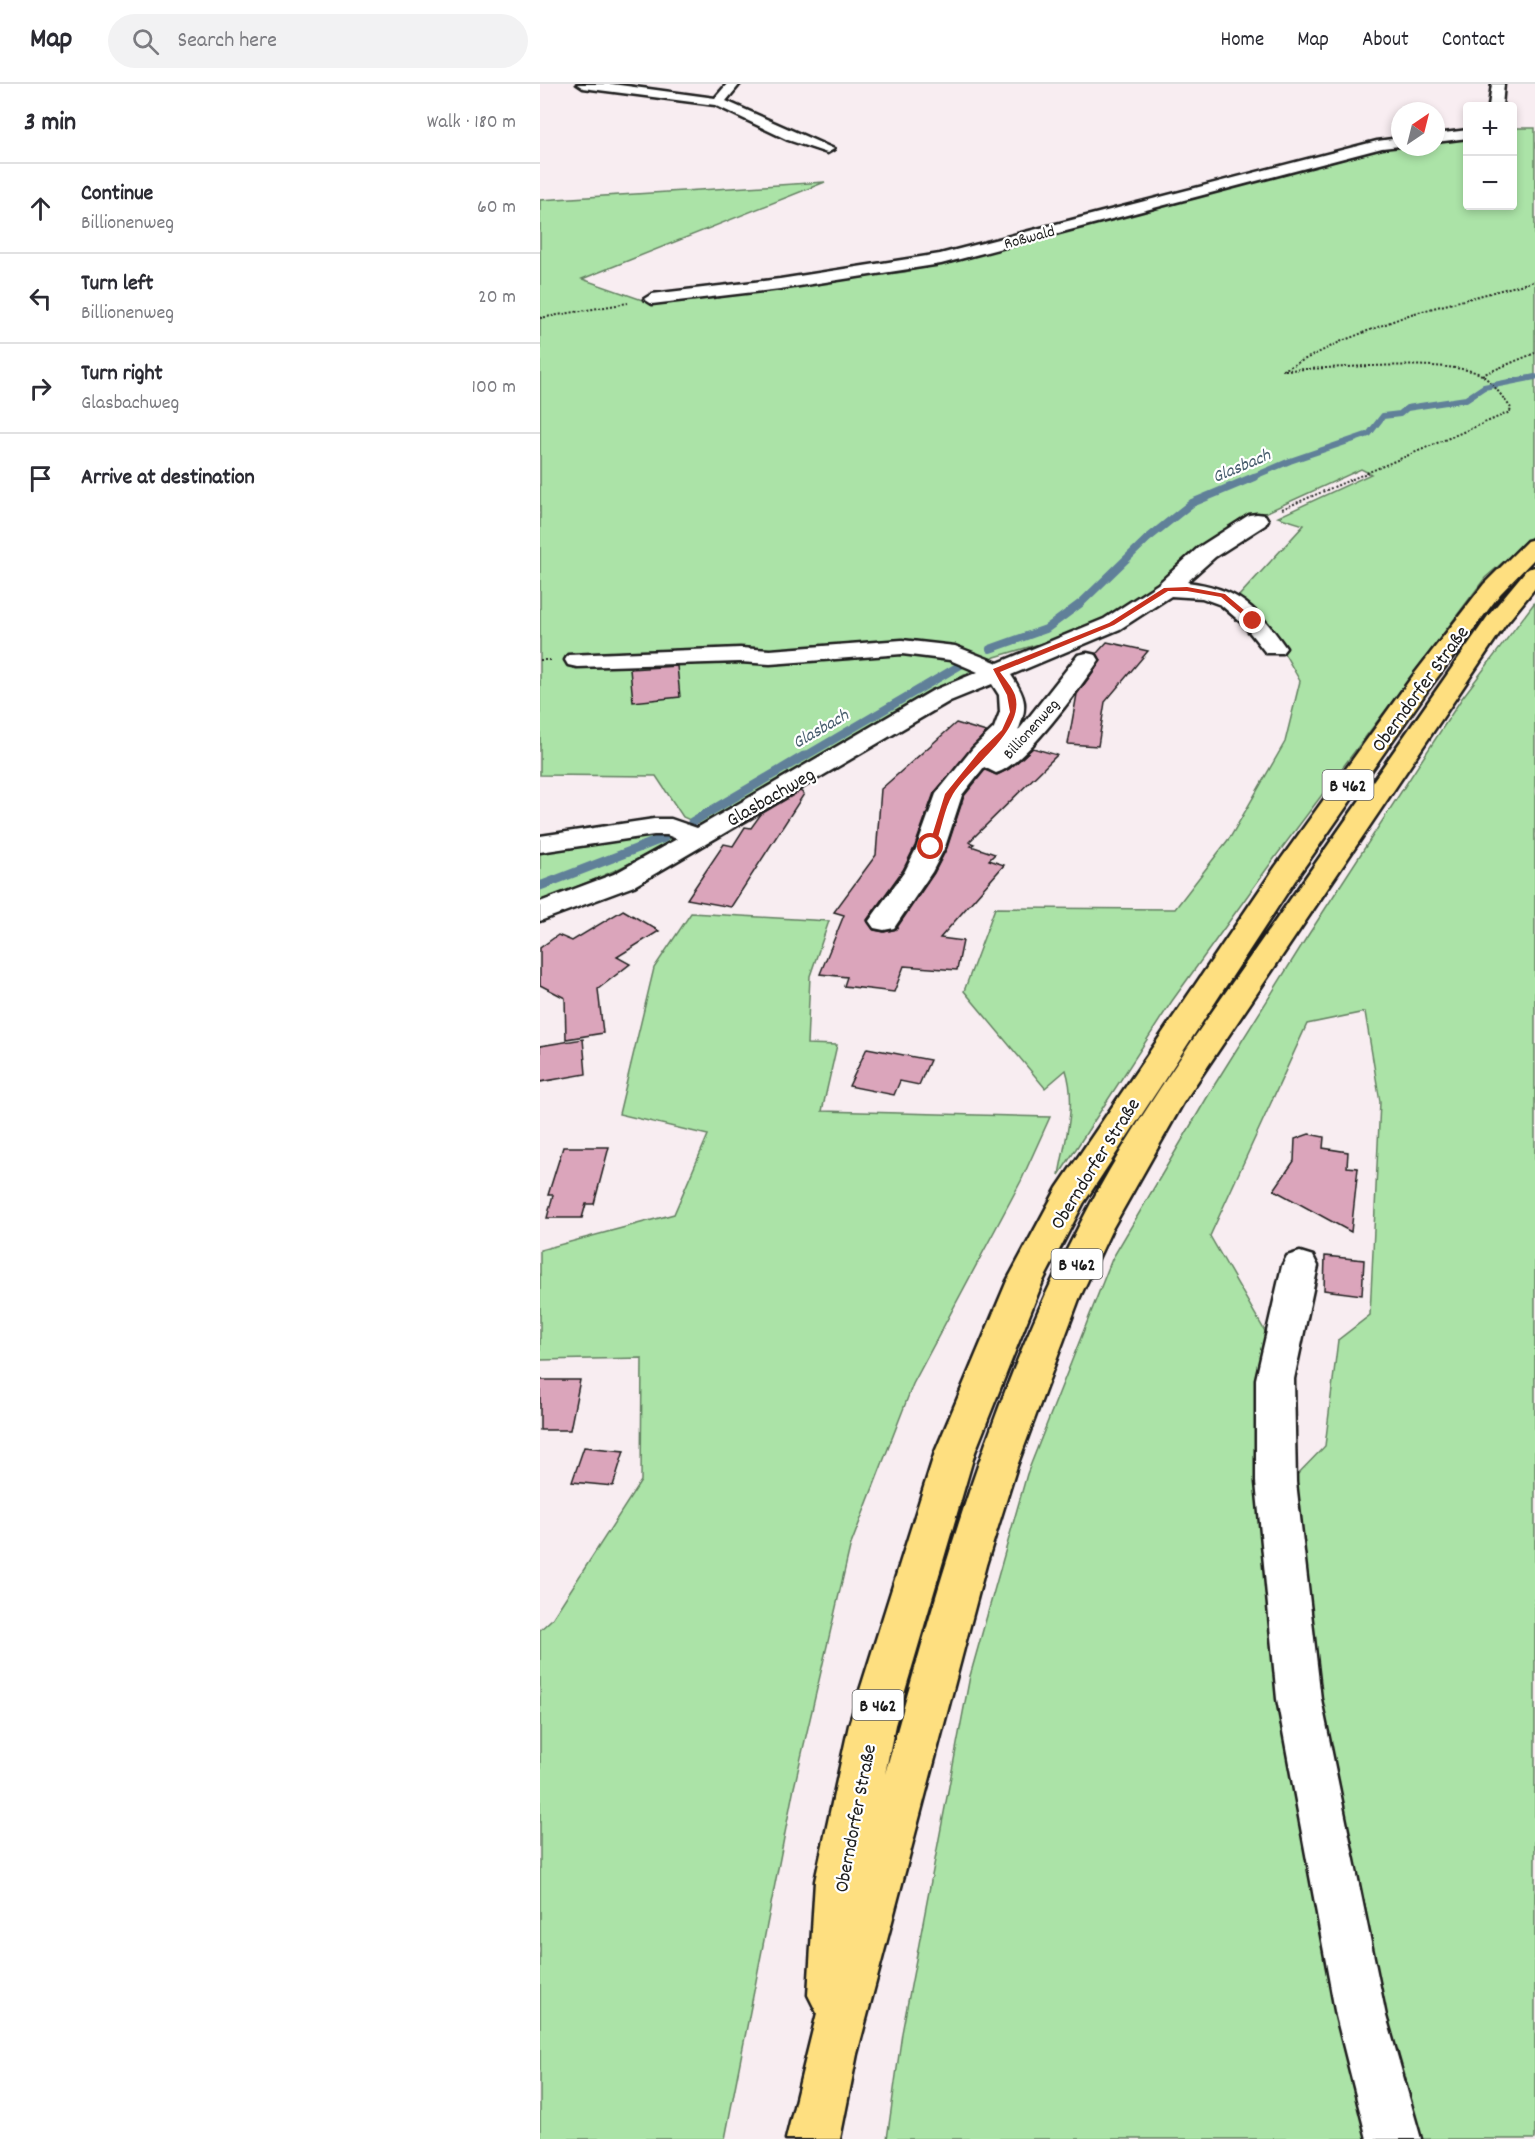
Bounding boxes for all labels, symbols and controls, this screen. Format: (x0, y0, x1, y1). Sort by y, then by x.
search box (108, 14, 528, 68)
text: Map (30, 21, 72, 61)
icon: search (129, 25, 162, 58)
text: Search here (177, 26, 277, 57)
text: Home (1220, 26, 1264, 56)
text: Map (1297, 26, 1329, 56)
text: About (1362, 26, 1409, 56)
text: Contact (1442, 26, 1505, 56)
north arrow (1391, 102, 1445, 156)
map controls (1463, 102, 1517, 210)
button: + (1463, 102, 1517, 156)
text: 3 min (24, 105, 76, 142)
text: Walk · 180 m (427, 109, 516, 137)
button: − (1463, 156, 1517, 210)
text: Continue (81, 179, 153, 210)
icon: ahead (24, 192, 57, 225)
text: 60 m (477, 194, 516, 222)
text: Billionenweg (81, 210, 174, 238)
street label: Roßwald (1002, 221, 1058, 256)
text: Turn left (81, 269, 153, 300)
icon: left (24, 282, 57, 315)
text: 20 m (478, 284, 516, 312)
text: Billionenweg (81, 300, 174, 328)
text: Turn right (81, 359, 163, 390)
icon: right (24, 372, 57, 405)
text: 100 m (472, 374, 516, 402)
text: Glasbachweg (81, 390, 179, 418)
water label: Glasbach (1209, 444, 1276, 491)
icon: arrive (24, 462, 57, 495)
text: Arrive at destination (81, 463, 255, 494)
route end (1239, 607, 1265, 633)
street label: Oberndorfer Straße (1366, 621, 1477, 759)
street label: Billionenweg (998, 694, 1065, 765)
water label: Glasbach (789, 704, 855, 756)
street label: Glasbachweg (722, 762, 821, 835)
road number: B 462 (1322, 770, 1374, 800)
route start (917, 833, 943, 859)
street label: Oberndorfer Straße (1045, 1093, 1148, 1236)
road number: B 462 (1052, 1249, 1102, 1279)
road number: B 462 (852, 1690, 904, 1720)
street label: Oberndorfer Straße (829, 1742, 885, 1895)

